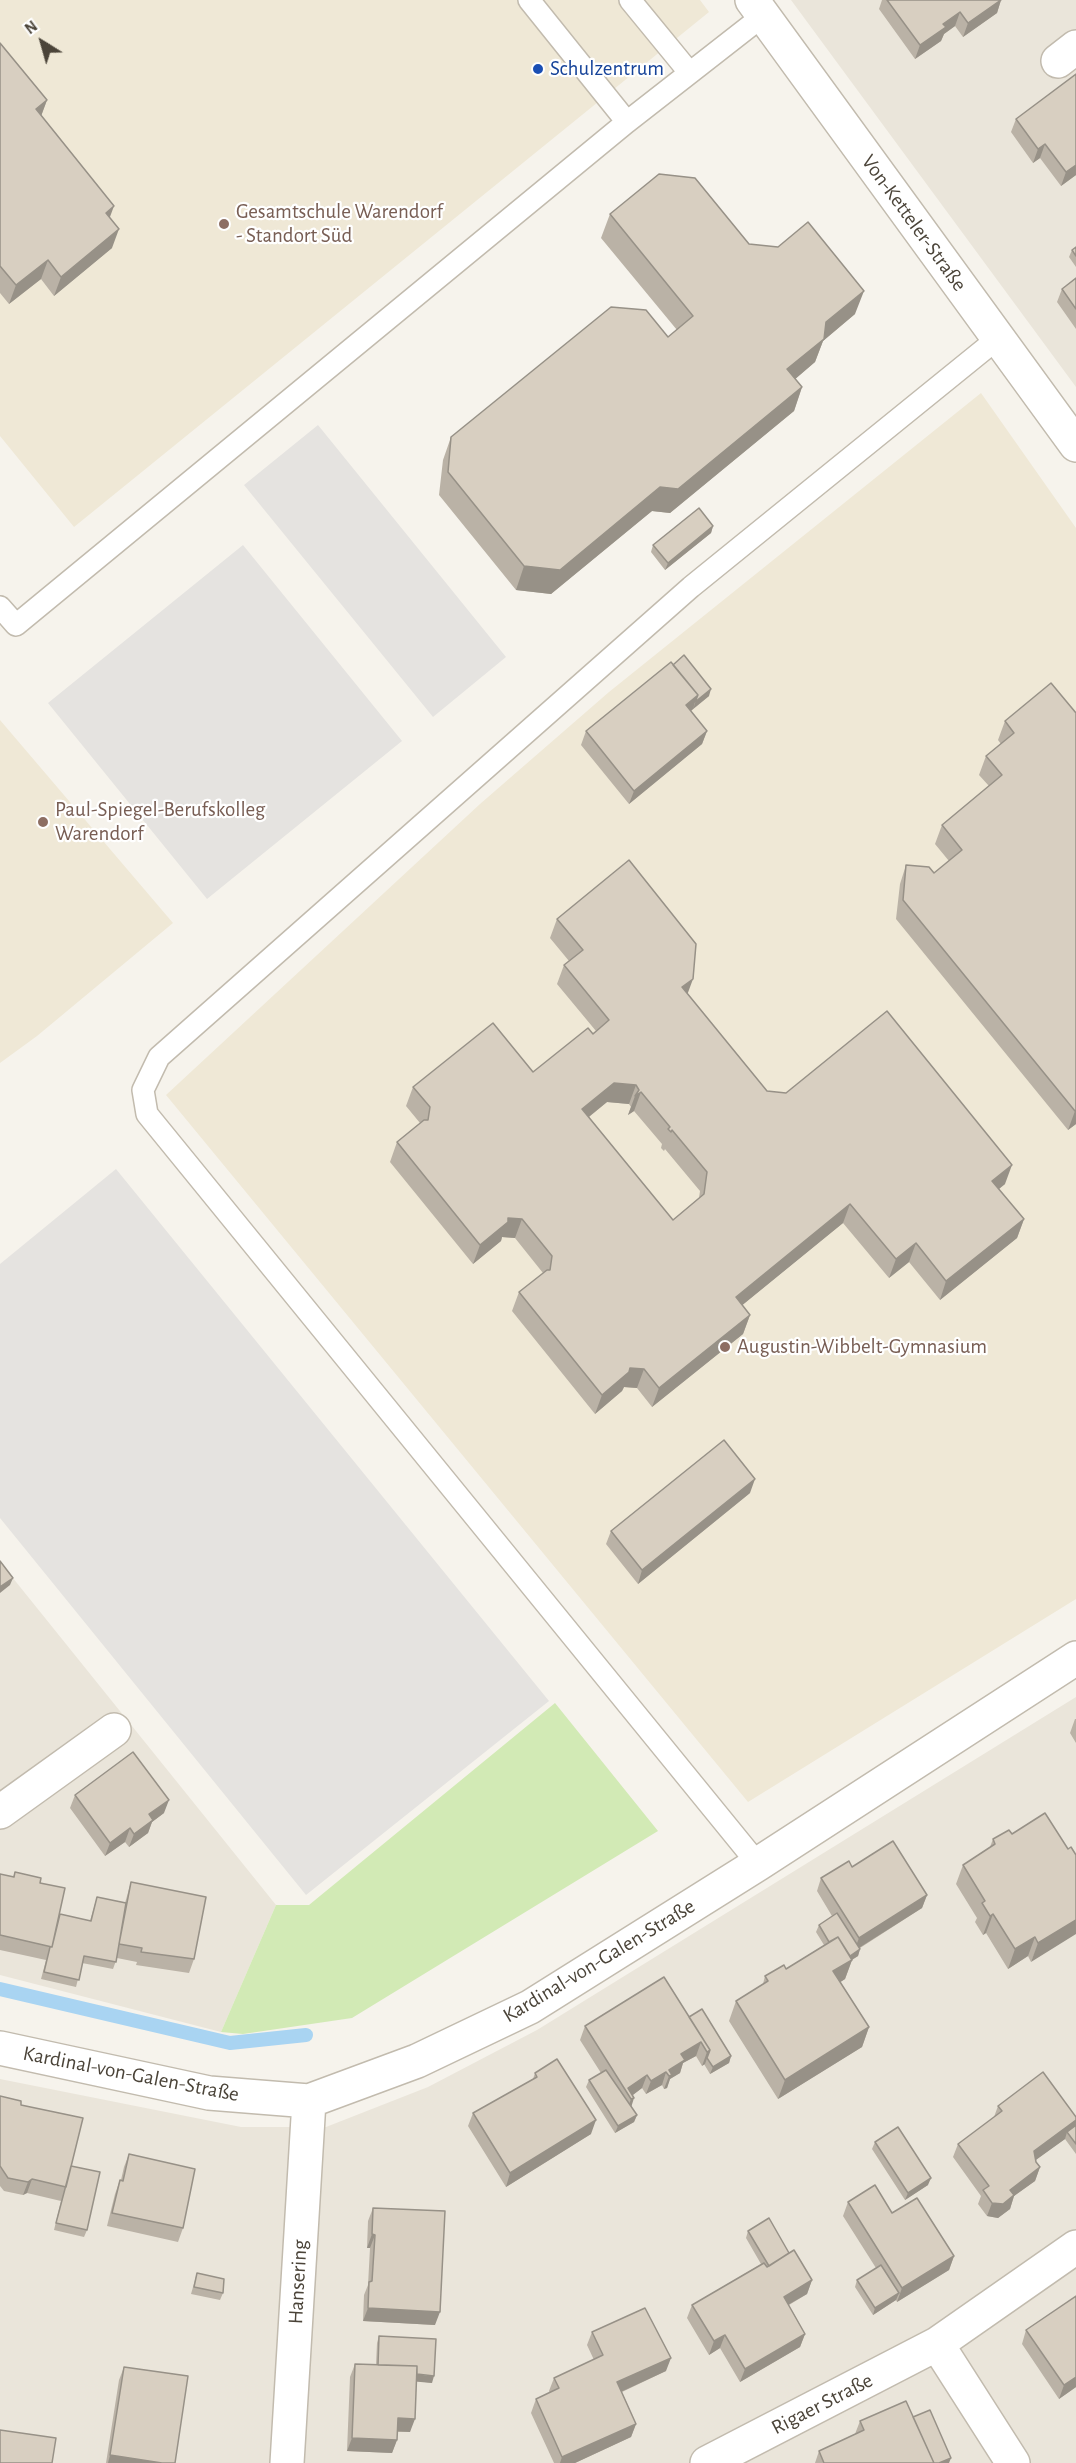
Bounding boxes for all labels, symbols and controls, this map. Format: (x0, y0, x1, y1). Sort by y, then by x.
north arrow (12, 12, 72, 72)
text: N (22, 18, 40, 37)
place label: Schulzentrum (550, 56, 664, 82)
marker: Schulzentrum (531, 62, 545, 76)
street label: Von-Ketteler-Straße (856, 150, 972, 296)
place label: Gesamtschule Warendorf - Standort Süd (236, 199, 443, 249)
marker: Gesamtschule Warendorf - Standort Süd (217, 217, 231, 231)
place label: Paul-Spiegel-Berufskolleg Warendorf (55, 797, 265, 847)
marker: Paul-Spiegel-Berufskolleg Warendorf (36, 815, 50, 829)
place label: Augustin-Wibbelt-Gymnasium (737, 1334, 987, 1360)
marker: Augustin-Wibbelt-Gymnasium (718, 1340, 732, 1354)
street label: Kardinal-von-Galen-Straße (498, 1894, 700, 2028)
street label: Kardinal-von-Galen-Straße (21, 2041, 241, 2107)
street label: Hansering (283, 2239, 313, 2325)
street label: Rigaer Straße (767, 2368, 877, 2440)

